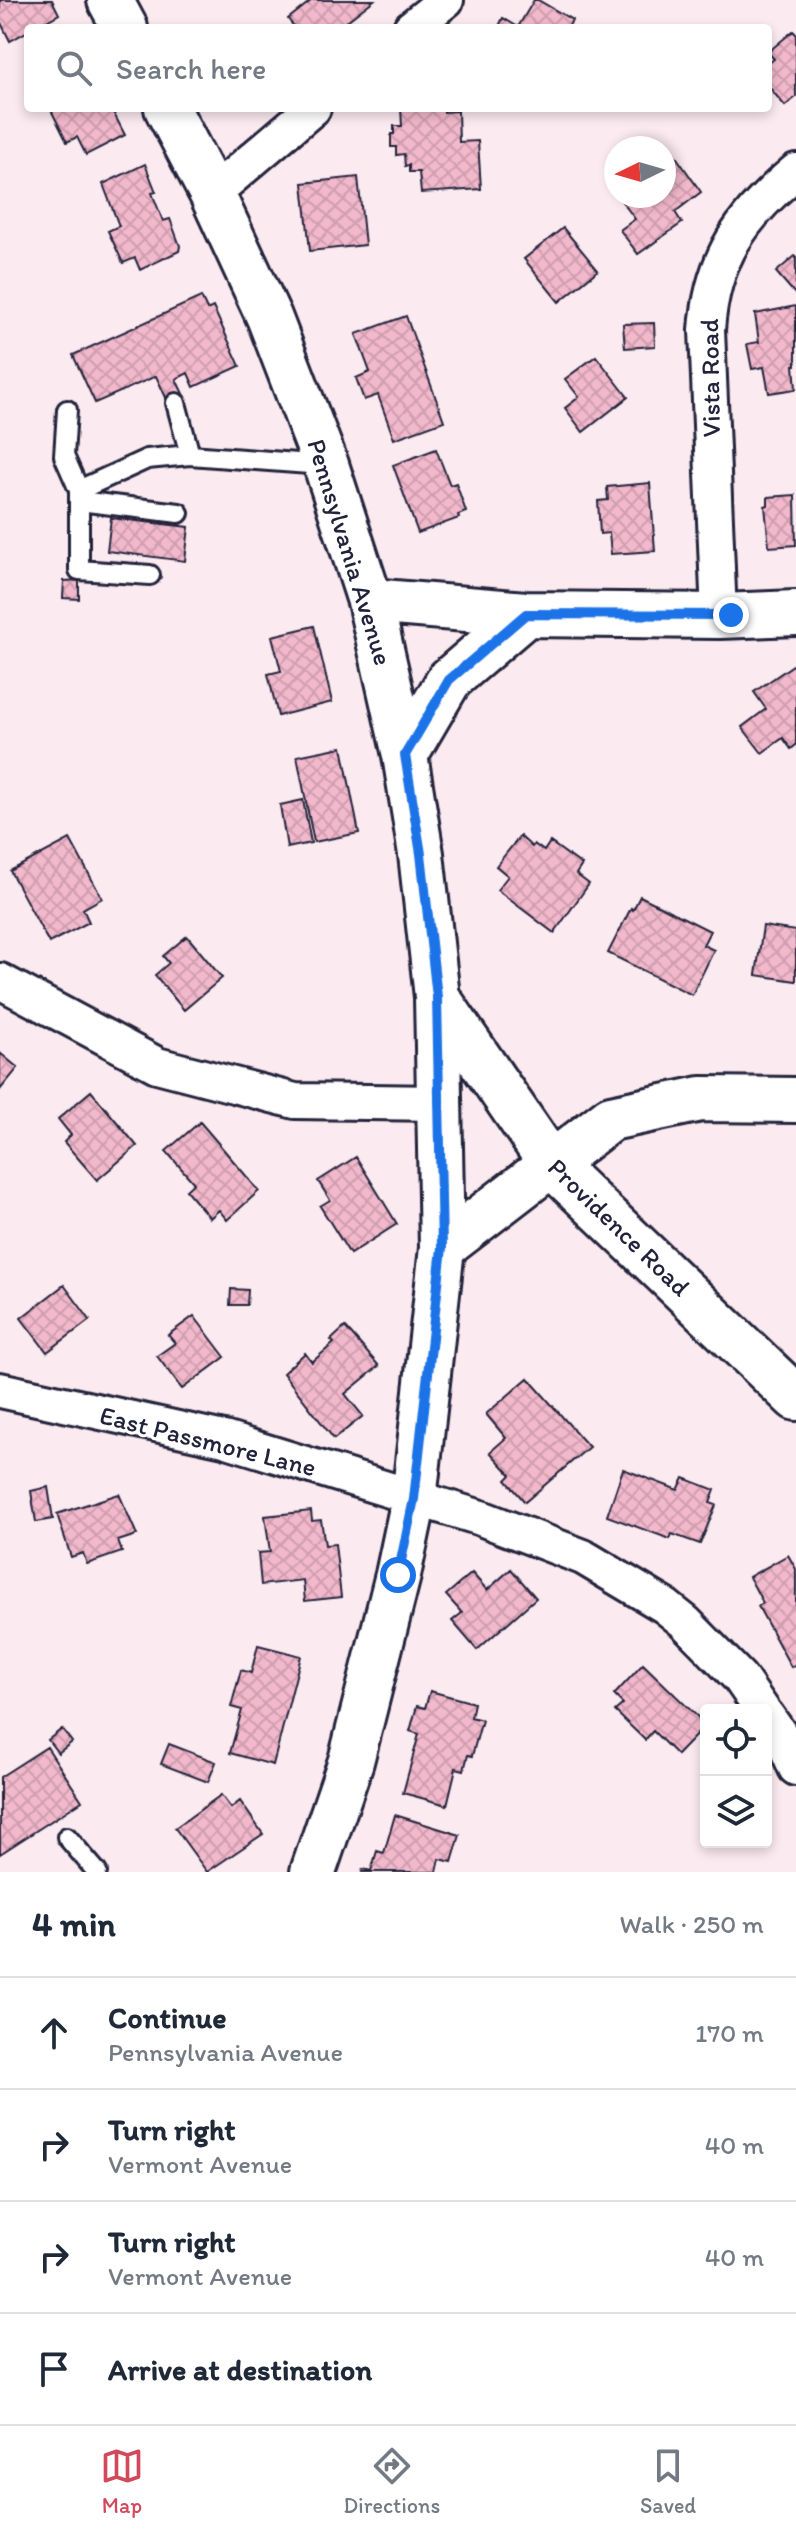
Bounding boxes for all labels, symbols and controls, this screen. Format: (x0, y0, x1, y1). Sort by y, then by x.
search box (24, 24, 772, 112)
icon: search (52, 46, 96, 90)
text: Search here (116, 50, 266, 87)
north arrow (604, 136, 676, 208)
street label: Vista Road (693, 318, 727, 438)
street label: Pennsylvania Avenue (300, 435, 400, 669)
route end (713, 597, 749, 633)
street label: Providence Road (541, 1151, 697, 1303)
street label: East Passmore Lane (97, 1399, 319, 1483)
route start (380, 1557, 416, 1593)
map controls (700, 1704, 772, 1848)
button: locate (700, 1704, 772, 1776)
button: layers (700, 1776, 772, 1848)
text: 4 min (32, 1904, 116, 1945)
text: Walk · 250 m (620, 1908, 764, 1940)
text: Continue (108, 1999, 227, 2036)
icon: ahead (32, 2011, 76, 2055)
text: 170 m (695, 2017, 764, 2049)
text: Pennsylvania Avenue (108, 2036, 343, 2068)
text: Turn right (108, 2111, 236, 2148)
icon: right (32, 2123, 76, 2167)
text: 40 m (705, 2129, 764, 2161)
text: Vermont Avenue (108, 2148, 292, 2180)
text: Turn right (108, 2223, 236, 2260)
icon: right (32, 2235, 76, 2279)
text: 40 m (705, 2241, 764, 2273)
text: Vermont Avenue (108, 2260, 292, 2292)
icon: arrive (32, 2347, 76, 2391)
text: Arrive at destination (108, 2351, 372, 2388)
tab: Map (100, 2444, 144, 2519)
tab: Directions (344, 2444, 440, 2519)
tab: Saved (640, 2444, 696, 2519)

